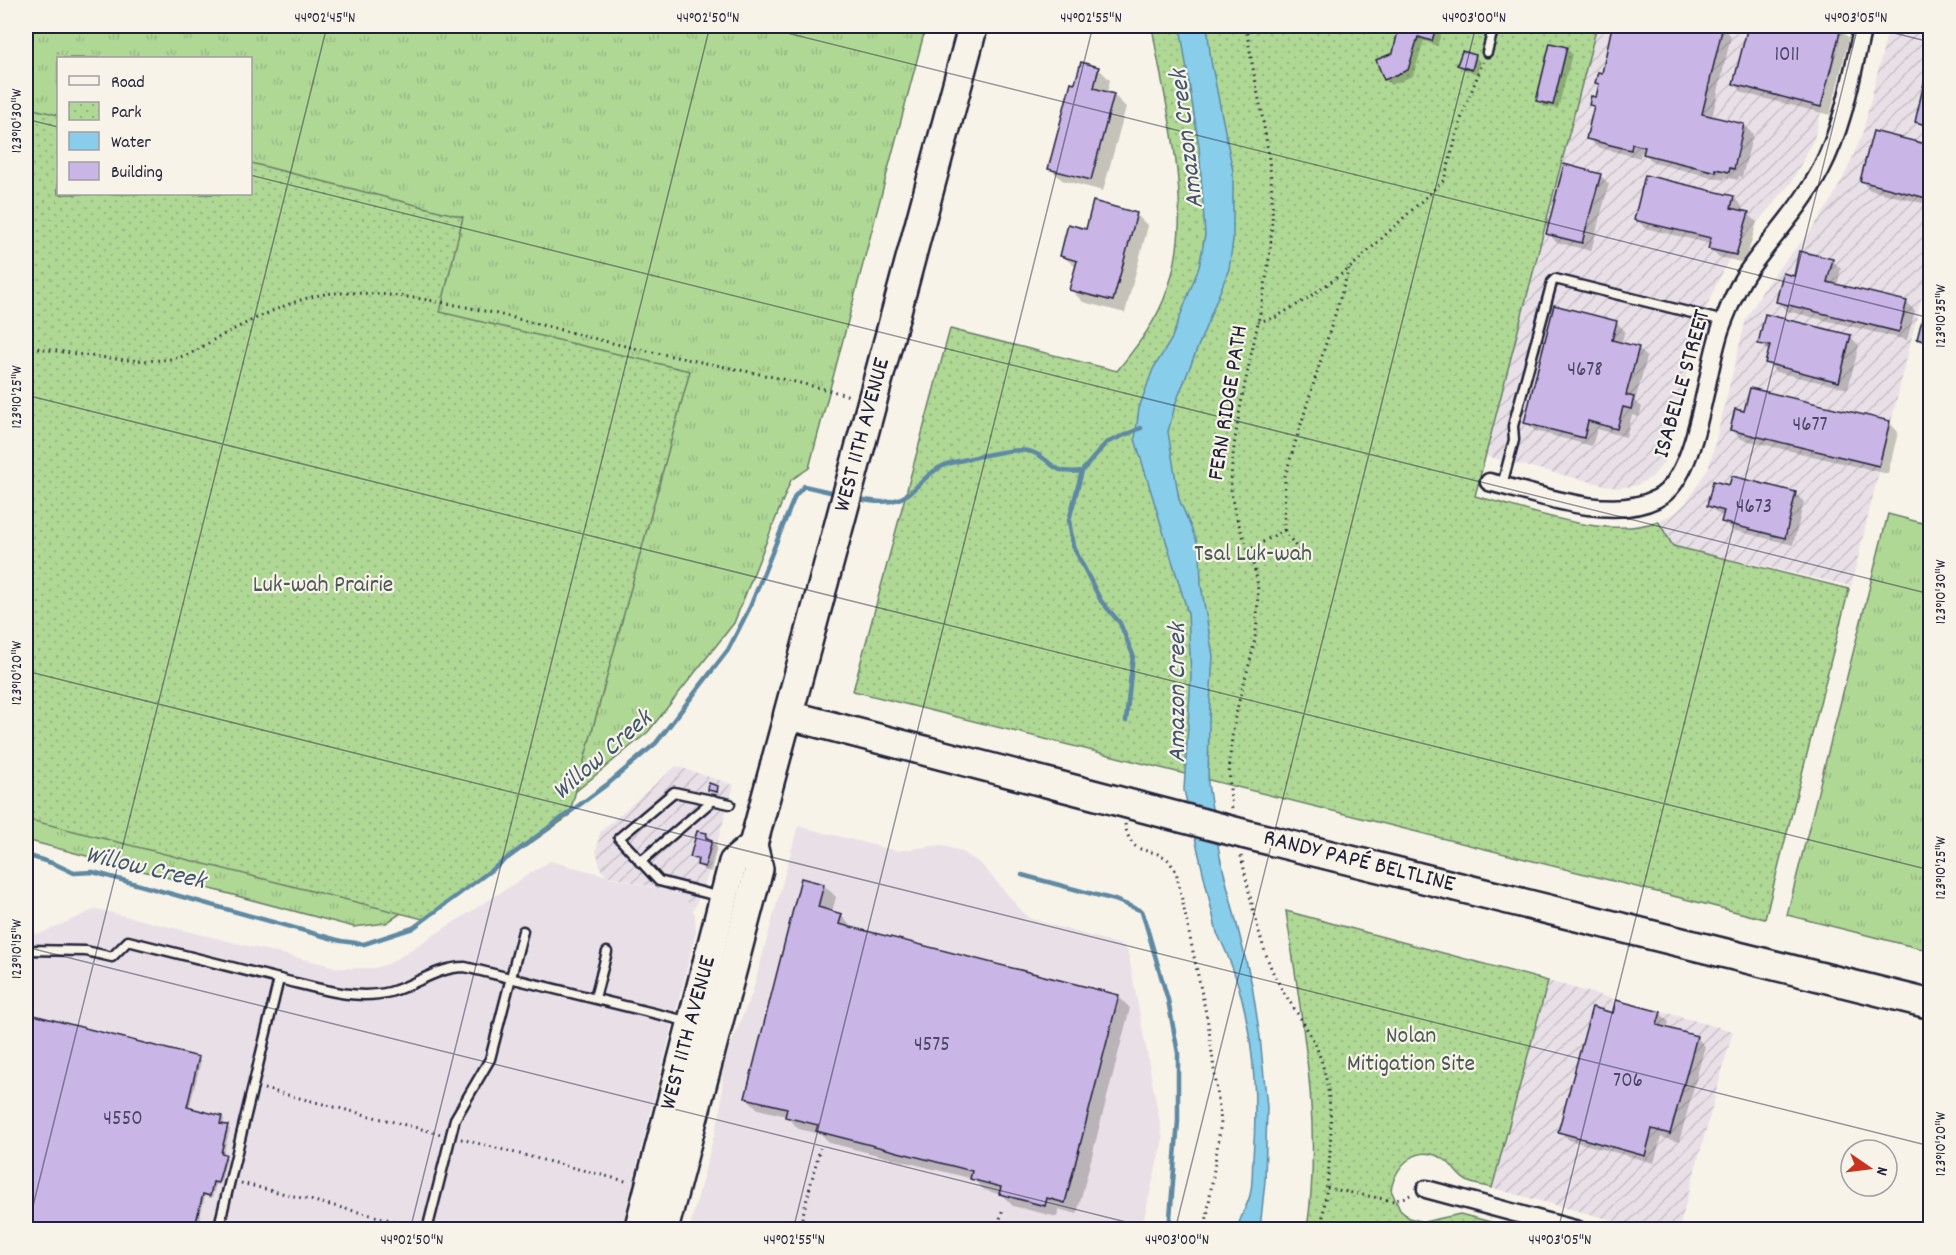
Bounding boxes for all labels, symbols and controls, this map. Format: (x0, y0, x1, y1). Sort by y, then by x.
text: 44°02'45"N (295, 8, 355, 30)
text: 44°02'50"N (677, 8, 739, 30)
text: 44°02'55"N (1060, 8, 1122, 30)
text: 44°03'00"N (1442, 8, 1506, 30)
text: 44°03'05"N (1825, 8, 1887, 30)
house number: 1011 (1774, 41, 1800, 71)
legend (57, 57, 252, 195)
water label: Amazon Creek (1161, 65, 1215, 211)
text: Road (111, 71, 145, 96)
text: 123°10'30"W (7, 88, 29, 153)
text: Park (111, 101, 142, 126)
text: Water (111, 131, 151, 156)
text: Building (111, 161, 163, 186)
text: 123°10'35"W (1931, 284, 1953, 348)
street label: ISABELLE STREET (1646, 306, 1720, 462)
street label: FERN RIDGE PATH (1200, 323, 1258, 483)
street label: WEST 11TH AVENUE (826, 354, 900, 516)
house number: 4678 (1567, 356, 1603, 386)
text: 123°10'25"W (7, 365, 29, 429)
house number: 4677 (1792, 411, 1828, 441)
house number: 4673 (1736, 493, 1772, 523)
park label: Tsal Luk-wah (1194, 538, 1312, 572)
text: 123°10'30"W (1931, 559, 1953, 624)
park label: Luk-wah Prairie (253, 569, 393, 603)
water label: Amazon Creek (1160, 621, 1197, 763)
text: 123°10'20"W (7, 640, 29, 705)
water label: Willow Creek (545, 700, 663, 810)
street label: RANDY PAPÉ BELTLINE (1260, 822, 1458, 902)
text: 123°10'25"W (1931, 836, 1953, 900)
water label: Willow Creek (81, 837, 211, 901)
text: 123°10'15"W (7, 919, 29, 979)
street label: WEST 11TH AVENUE (652, 952, 726, 1114)
park label: Nolan Mitigation Site (1347, 1020, 1475, 1082)
house number: 4575 (914, 1031, 950, 1061)
house number: 706 (1613, 1067, 1643, 1097)
house number: 4550 (103, 1105, 143, 1135)
text: 123°10'20"W (1931, 1111, 1953, 1176)
north arrow (1839, 1138, 1899, 1198)
text: N (1869, 1164, 1893, 1178)
text: 44°02'50"N (381, 1230, 443, 1252)
text: 44°02'55"N (763, 1230, 825, 1252)
text: 44°03'00"N (1145, 1230, 1209, 1252)
text: 44°03'05"N (1529, 1230, 1591, 1252)

